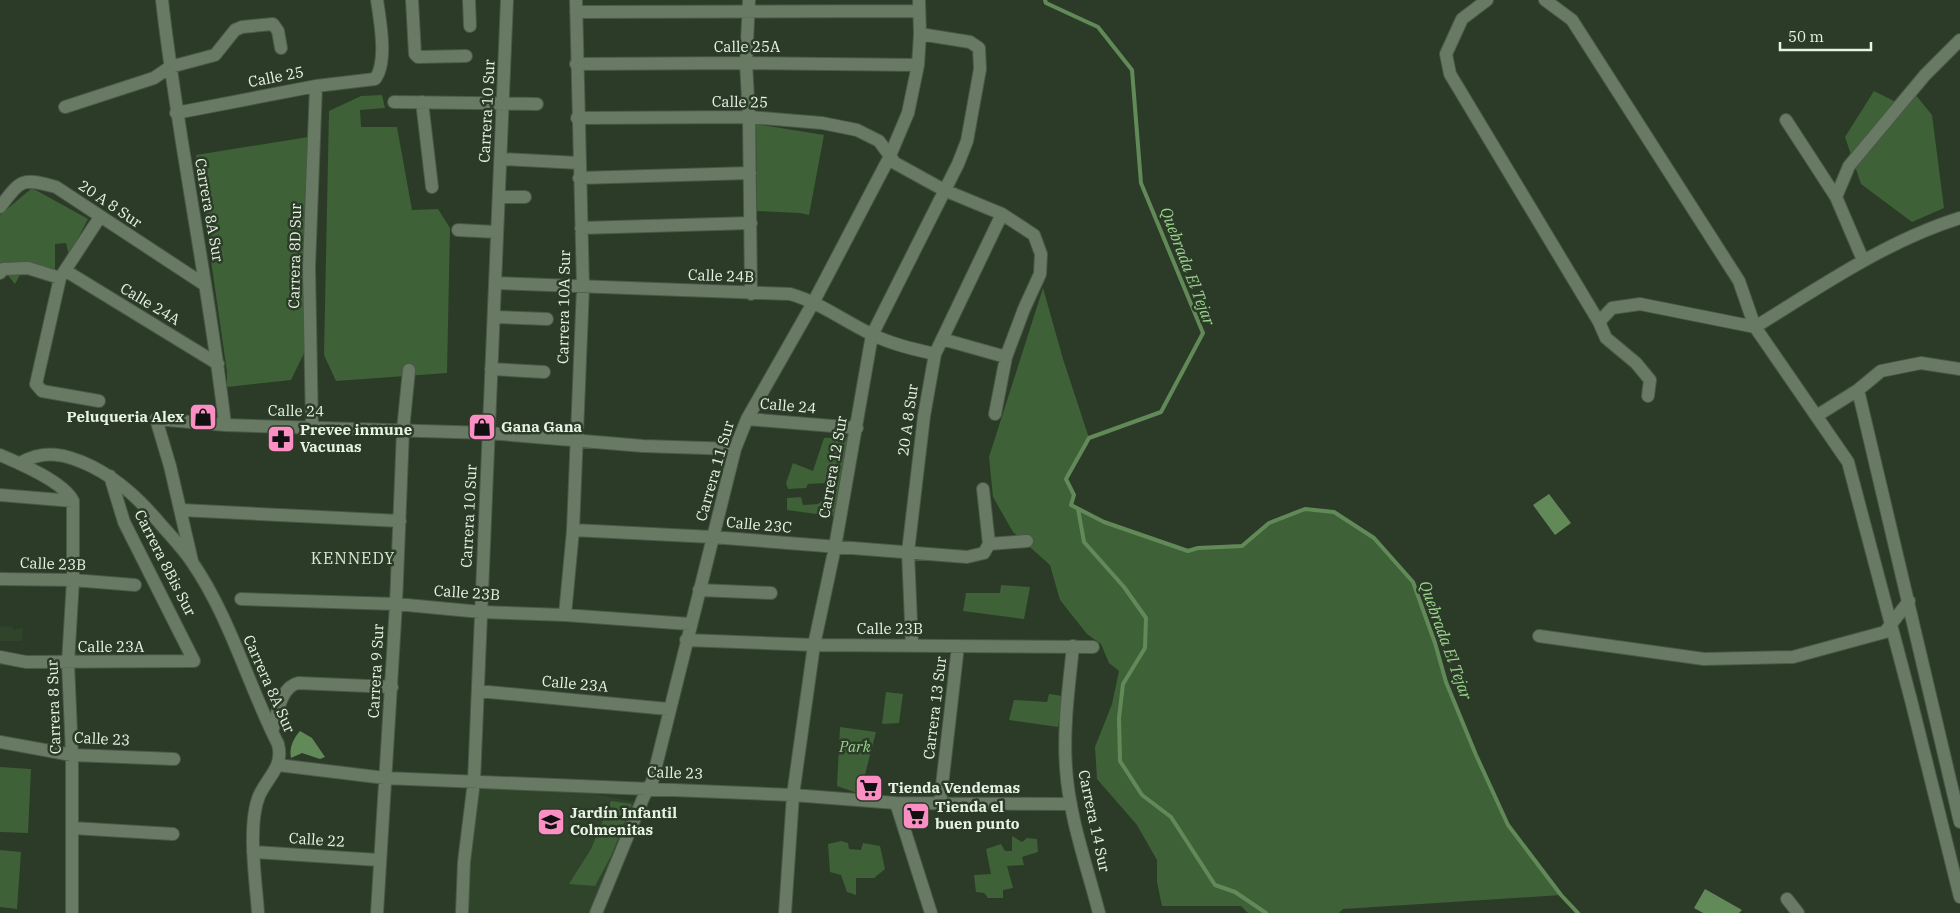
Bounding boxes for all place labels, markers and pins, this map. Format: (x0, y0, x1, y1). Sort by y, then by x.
shop icon: Peluqueria Alex (188, 402, 218, 432)
place label: Peluqueria Alex (67, 407, 184, 426)
shop icon: Gana Gana (467, 412, 497, 442)
place label: Gana Gana (501, 417, 583, 436)
place label: Prevee inmune Vacunas (300, 420, 412, 456)
pharmacy icon: Prevee inmune Vacunas (266, 424, 296, 454)
supermarket icon: Tienda Vendemas (854, 773, 884, 803)
place label: Tienda Vendemas (888, 778, 1020, 797)
place label: Tienda el buen punto (935, 797, 1020, 833)
supermarket icon: Tienda el buen punto (901, 801, 931, 831)
place label: Jardín Infantil Colmenitas (570, 803, 677, 839)
school or university icon: Jardín Infantil Colmenitas (536, 807, 566, 837)

